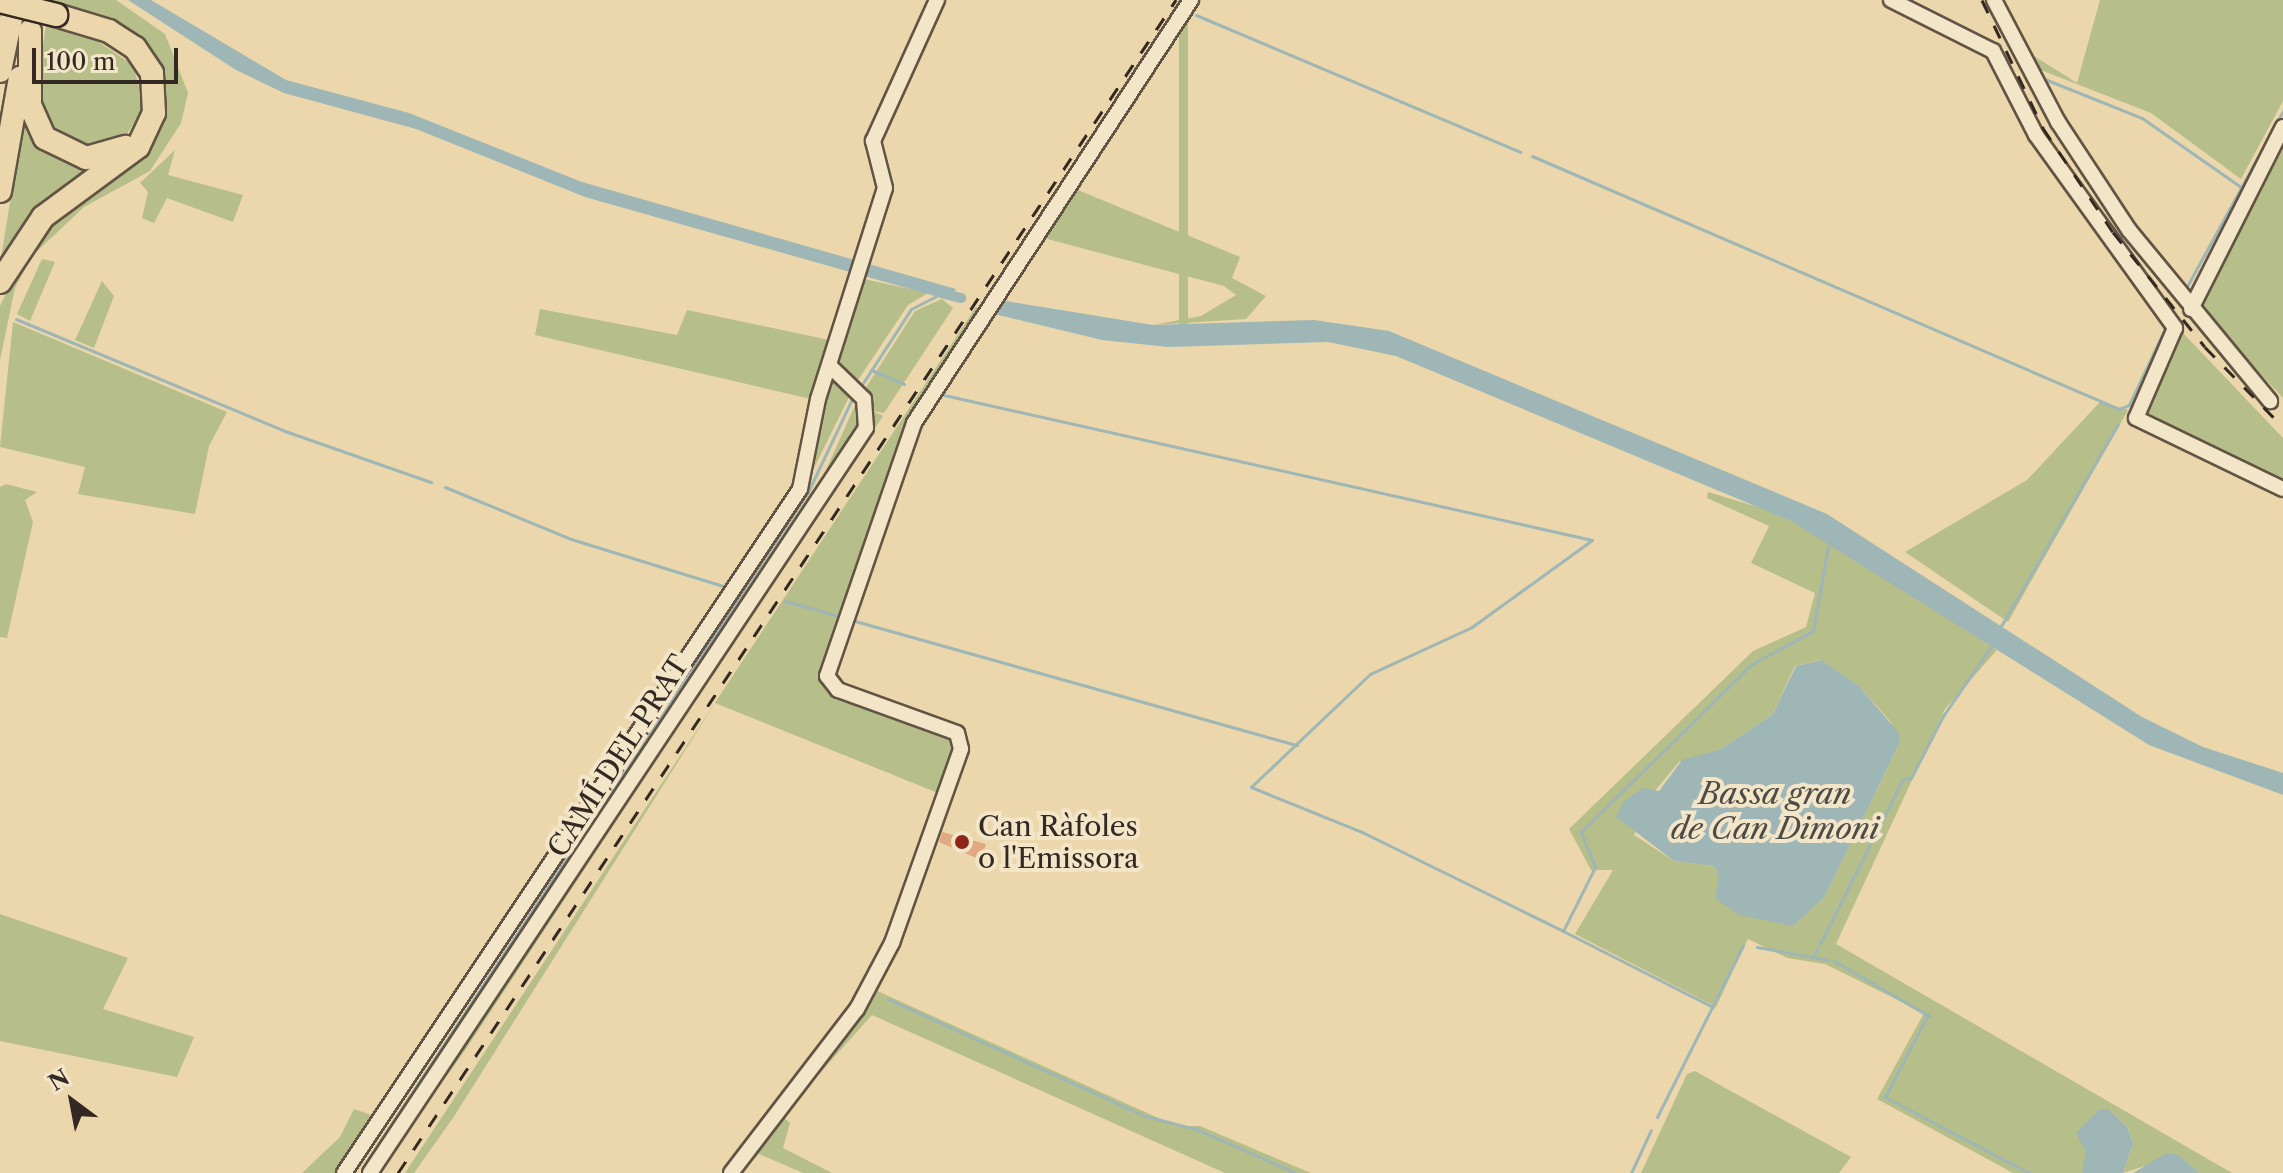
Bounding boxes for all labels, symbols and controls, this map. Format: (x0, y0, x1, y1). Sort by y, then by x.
scale bar (36, 32, 182, 82)
text: 100 m (46, 47, 115, 76)
street label: CAMÍ DEL PRAT (540, 649, 696, 863)
water label: Bassa gran de Can Dimoni (1671, 776, 1879, 846)
place label: Can Ràfoles o l'Emissora (978, 809, 1139, 875)
marker: Can Ràfoles o l'Emissora (953, 833, 971, 851)
north arrow (32, 1061, 112, 1141)
text: N (44, 1064, 74, 1097)

